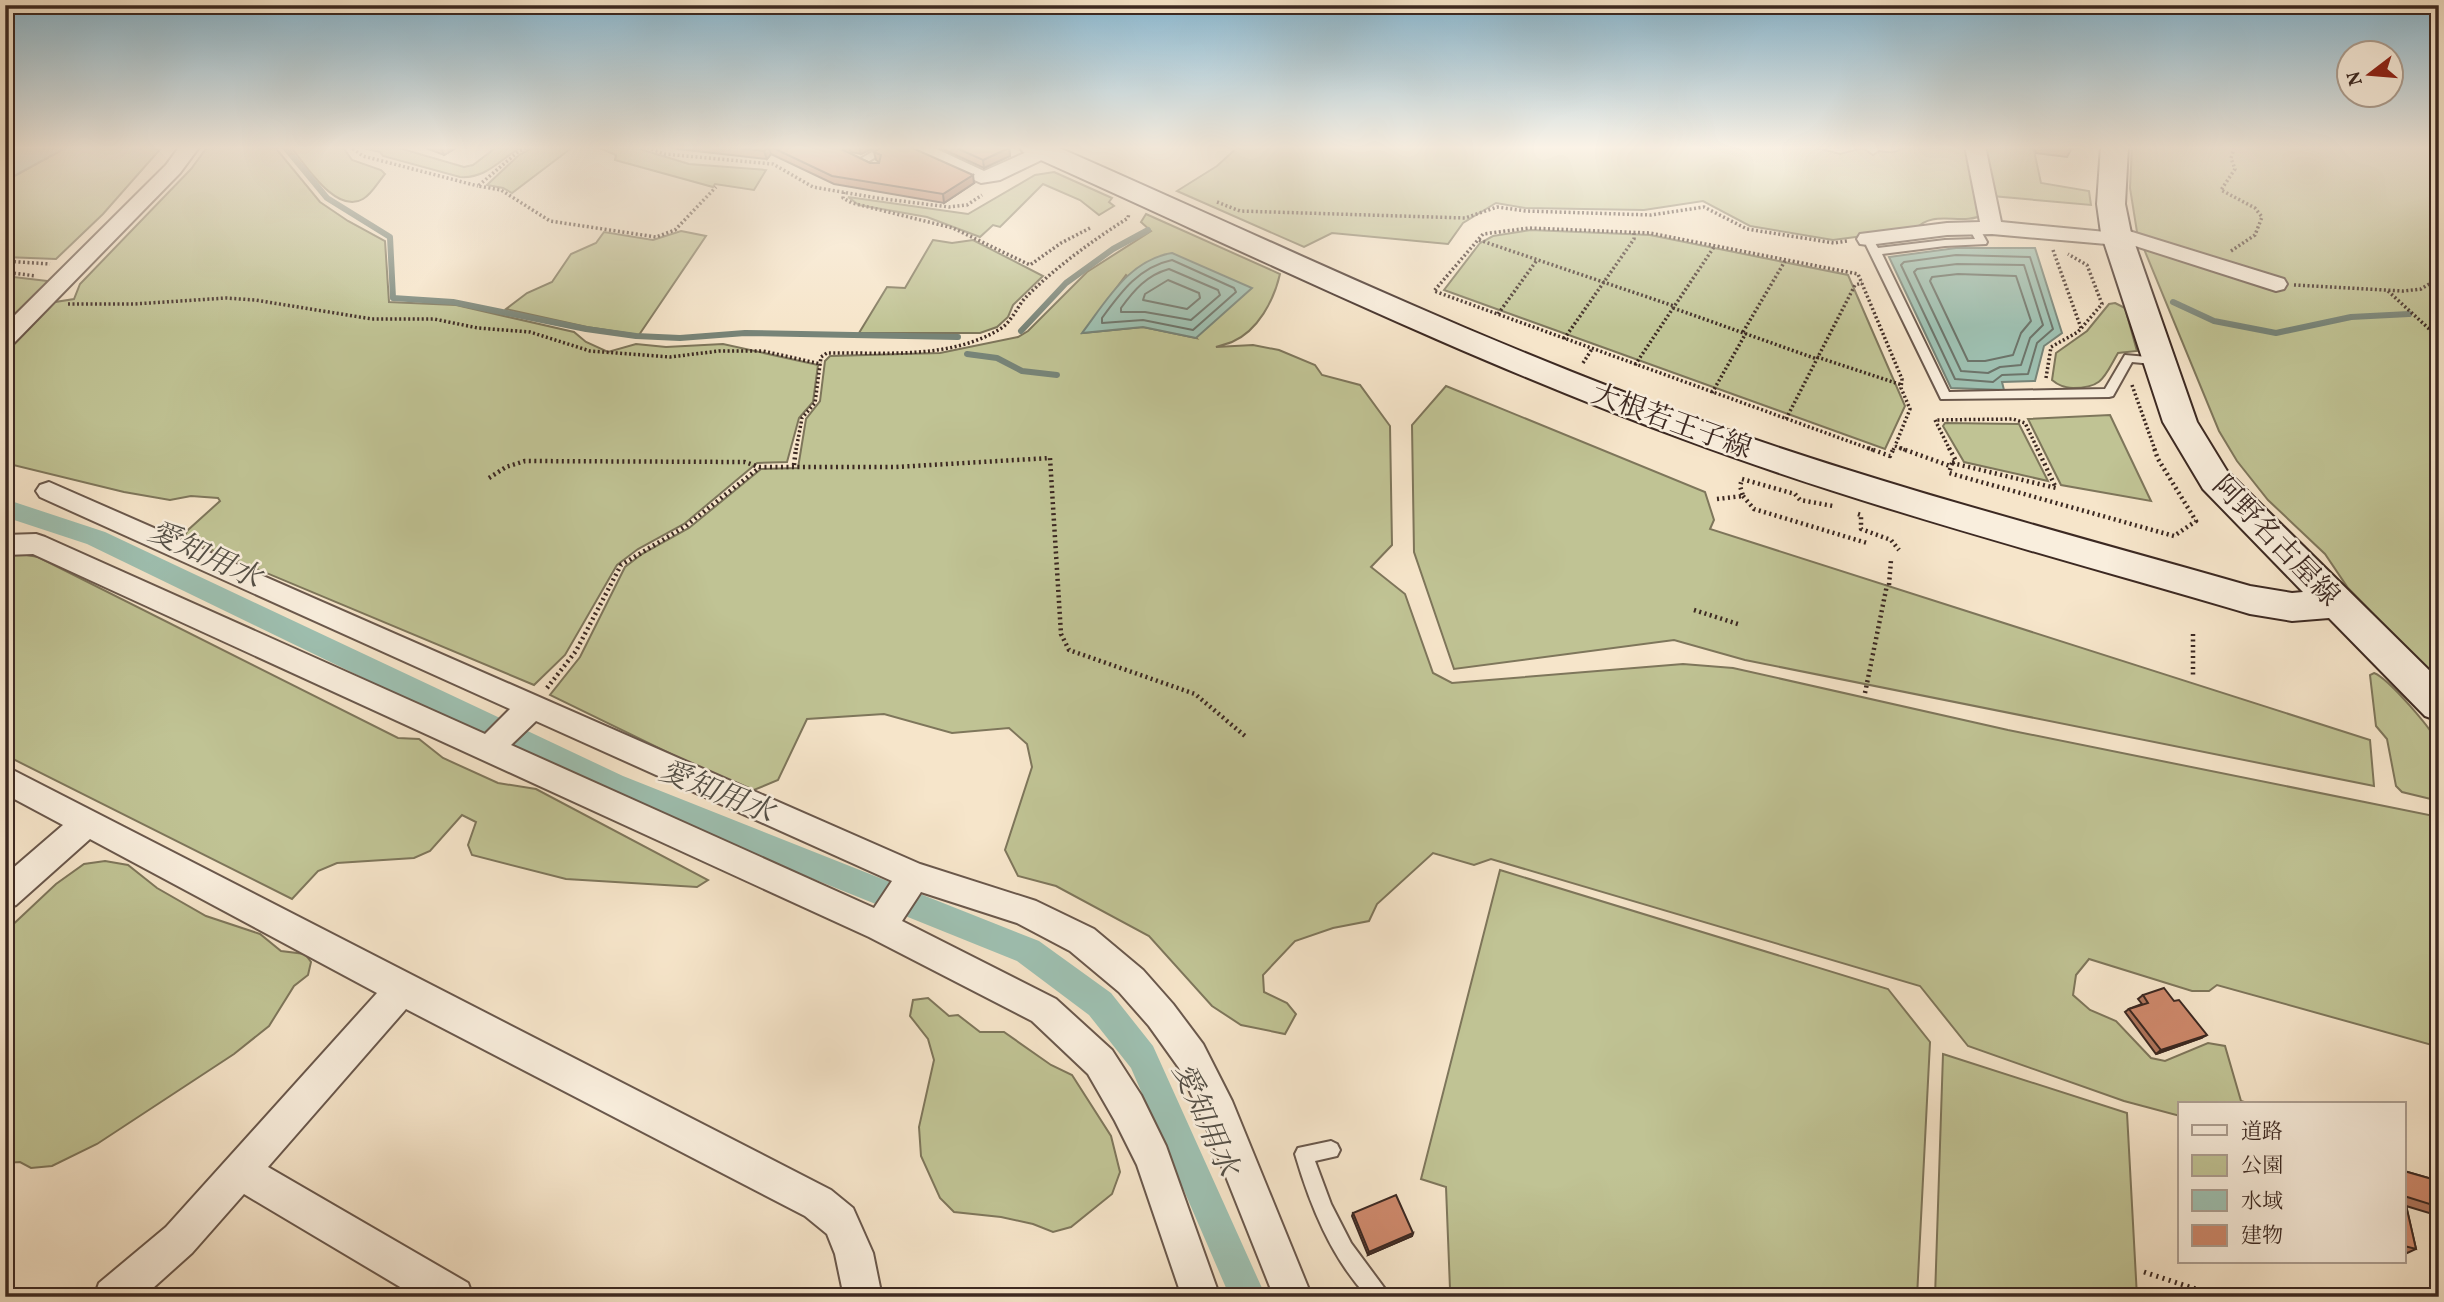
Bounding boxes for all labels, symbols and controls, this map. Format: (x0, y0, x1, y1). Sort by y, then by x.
north arrow (2336, 38, 2406, 108)
text: N (2341, 68, 2370, 88)
street label: 大根若王子線 (1586, 375, 1757, 469)
street label: 阿野名古屋線 (2203, 468, 2348, 616)
water label: 愛知用水 (141, 511, 270, 601)
water label: 愛知用水 (653, 751, 783, 836)
water label: 愛知用水 (1161, 1056, 1249, 1186)
legend (2178, 1102, 2406, 1264)
text: 道路 (2241, 1118, 2283, 1147)
text: 公園 (2241, 1152, 2283, 1181)
text: 水域 (2241, 1188, 2283, 1217)
text: 建物 (2241, 1222, 2283, 1251)

